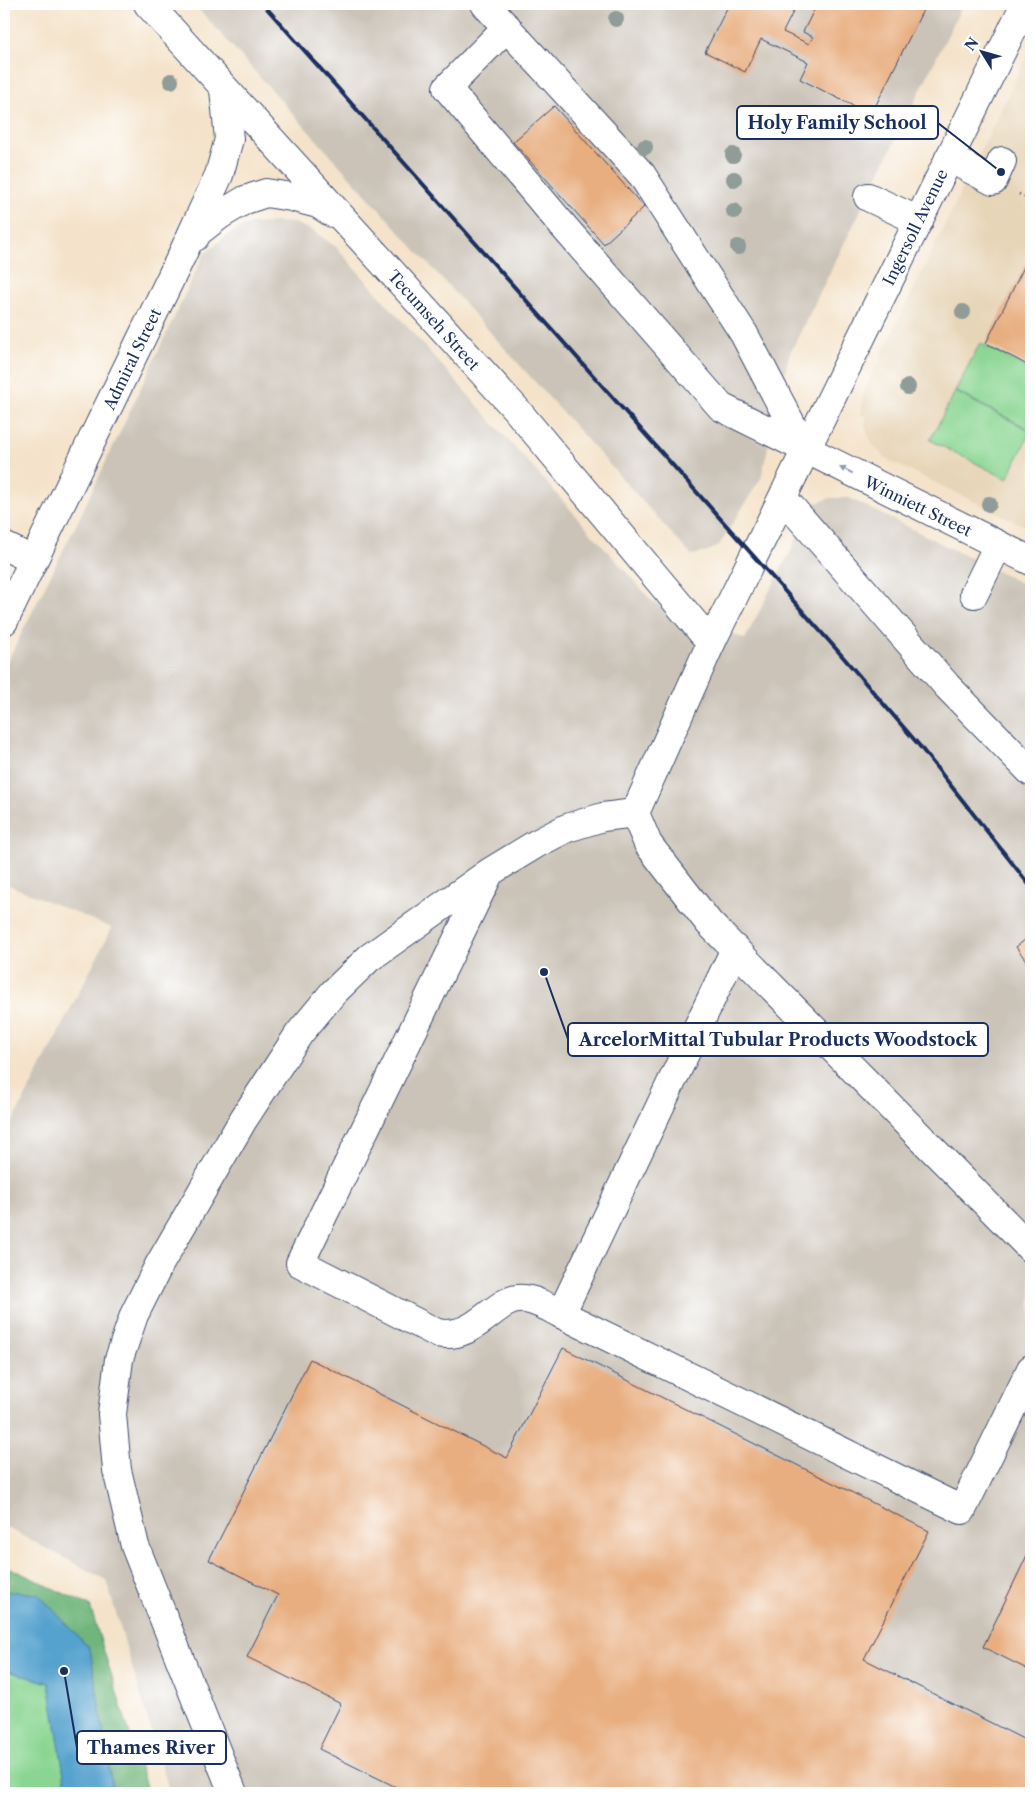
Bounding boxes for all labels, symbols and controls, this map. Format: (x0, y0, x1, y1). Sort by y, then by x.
north arrow (958, 28, 1008, 78)
text: N (961, 34, 982, 54)
callout: Holy Family School (737, 106, 938, 139)
text: Holy Family School (747, 112, 927, 134)
street label: Ingersoll Avenue (878, 166, 952, 288)
street label: Tecumseh Street (384, 266, 485, 375)
street label: Admiral Street (98, 305, 165, 414)
one-way arrow (839, 466, 853, 474)
street label: Winniett Street (860, 471, 975, 541)
callout: ArcelorMittal Tubular Products Woodstock (568, 1023, 988, 1056)
text: ArcelorMittal Tubular Products Woodstock (578, 1029, 978, 1051)
callout: Thames River (77, 1731, 226, 1764)
text: Thames River (87, 1737, 215, 1759)

